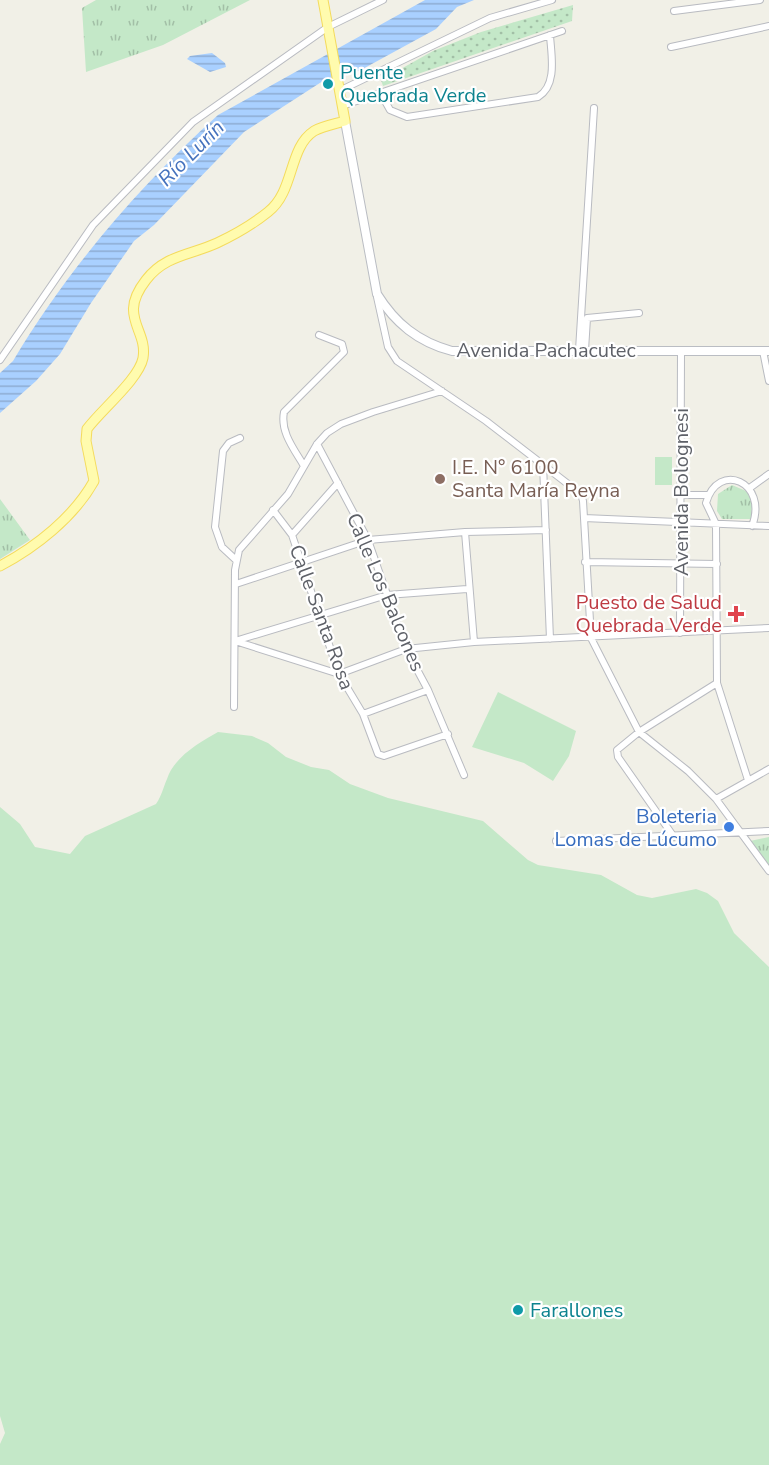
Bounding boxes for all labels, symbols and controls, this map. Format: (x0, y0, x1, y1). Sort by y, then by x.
place label: Puente Quebrada Verde (340, 59, 487, 109)
marker: Puente Quebrada Verde (321, 77, 335, 91)
water label: Río Lurín (152, 114, 230, 192)
street label: Avenida Pachacutec (456, 337, 636, 364)
street label: Avenida Bolognesi (668, 408, 695, 576)
place label: I.E. N° 6100 Santa María Reyna (452, 454, 620, 504)
marker: I.E. N° 6100 Santa María Reyna (433, 472, 447, 486)
street label: Calle Los Balcones (340, 509, 431, 676)
street label: Calle Santa Rosa (283, 541, 360, 694)
place label: Puesto de Salud Quebrada Verde (576, 589, 722, 639)
marker: Puesto de Salud Quebrada Verde (727, 605, 745, 623)
place label: Boleteria Lomas de Lúcumo (555, 803, 717, 853)
marker: Boleteria Lomas de Lúcumo (722, 820, 736, 834)
place label: Farallones (530, 1297, 623, 1324)
marker: Farallones (511, 1303, 525, 1317)

